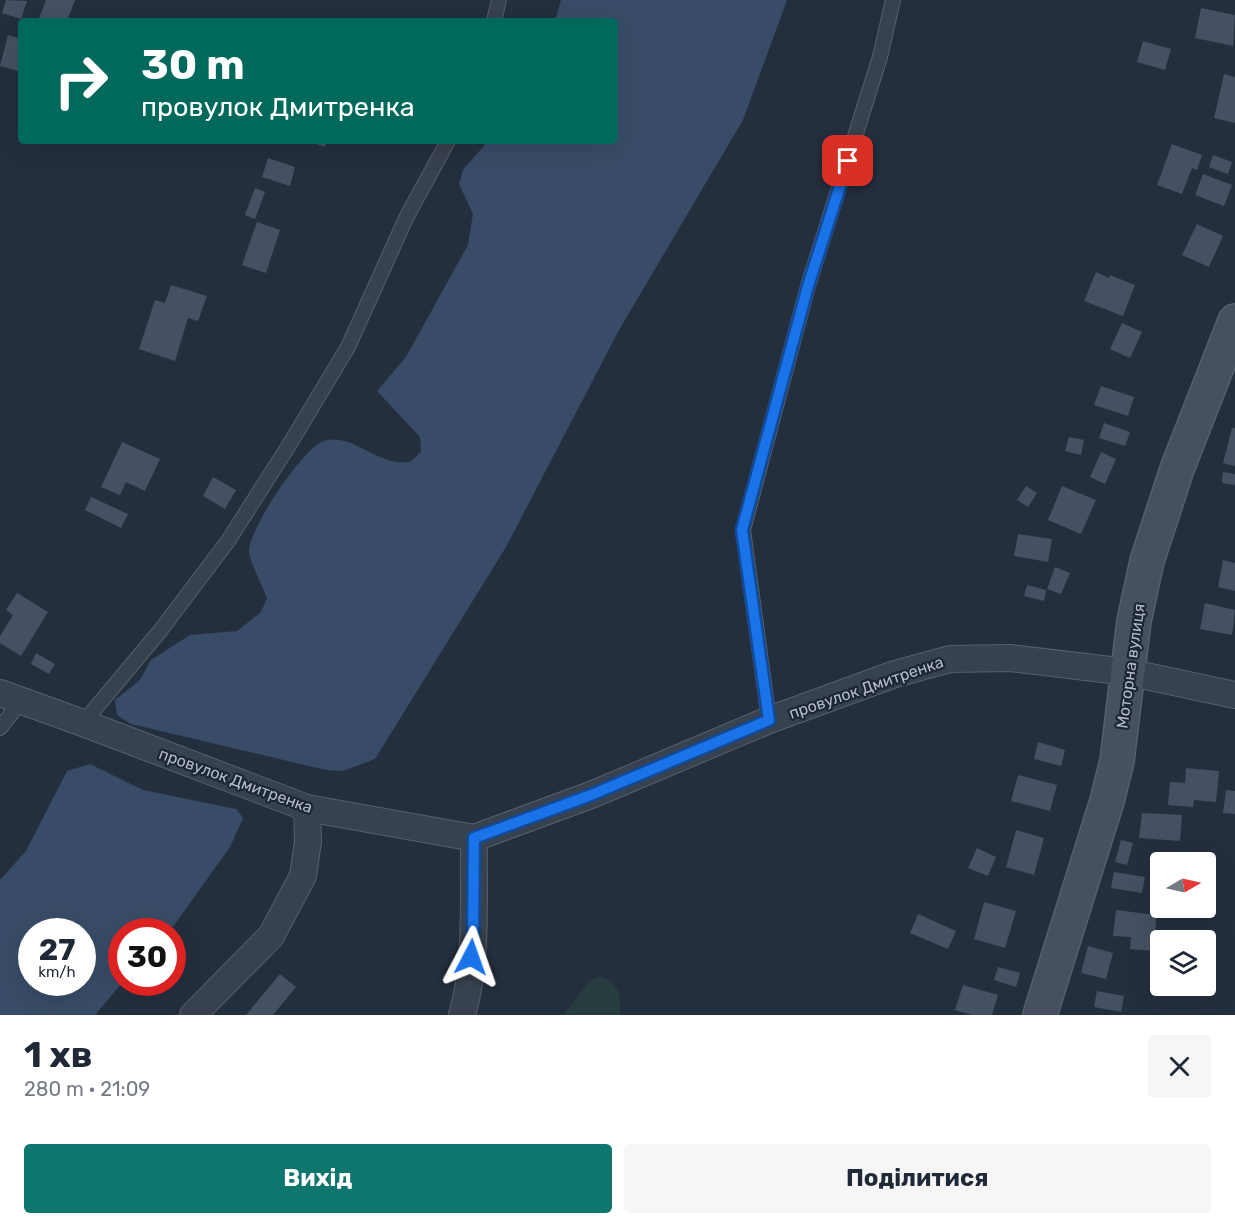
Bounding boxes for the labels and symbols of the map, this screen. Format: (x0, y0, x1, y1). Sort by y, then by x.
pin (822, 135, 873, 186)
street label: Моторна вулиця (1112, 602, 1149, 730)
street label: провулок Дмитренка (786, 652, 946, 723)
street label: провулок Дмитренка (156, 744, 315, 817)
north arrow (1150, 852, 1216, 918)
speed limit sign: 30 (108, 918, 186, 996)
position arrow (439, 925, 503, 989)

